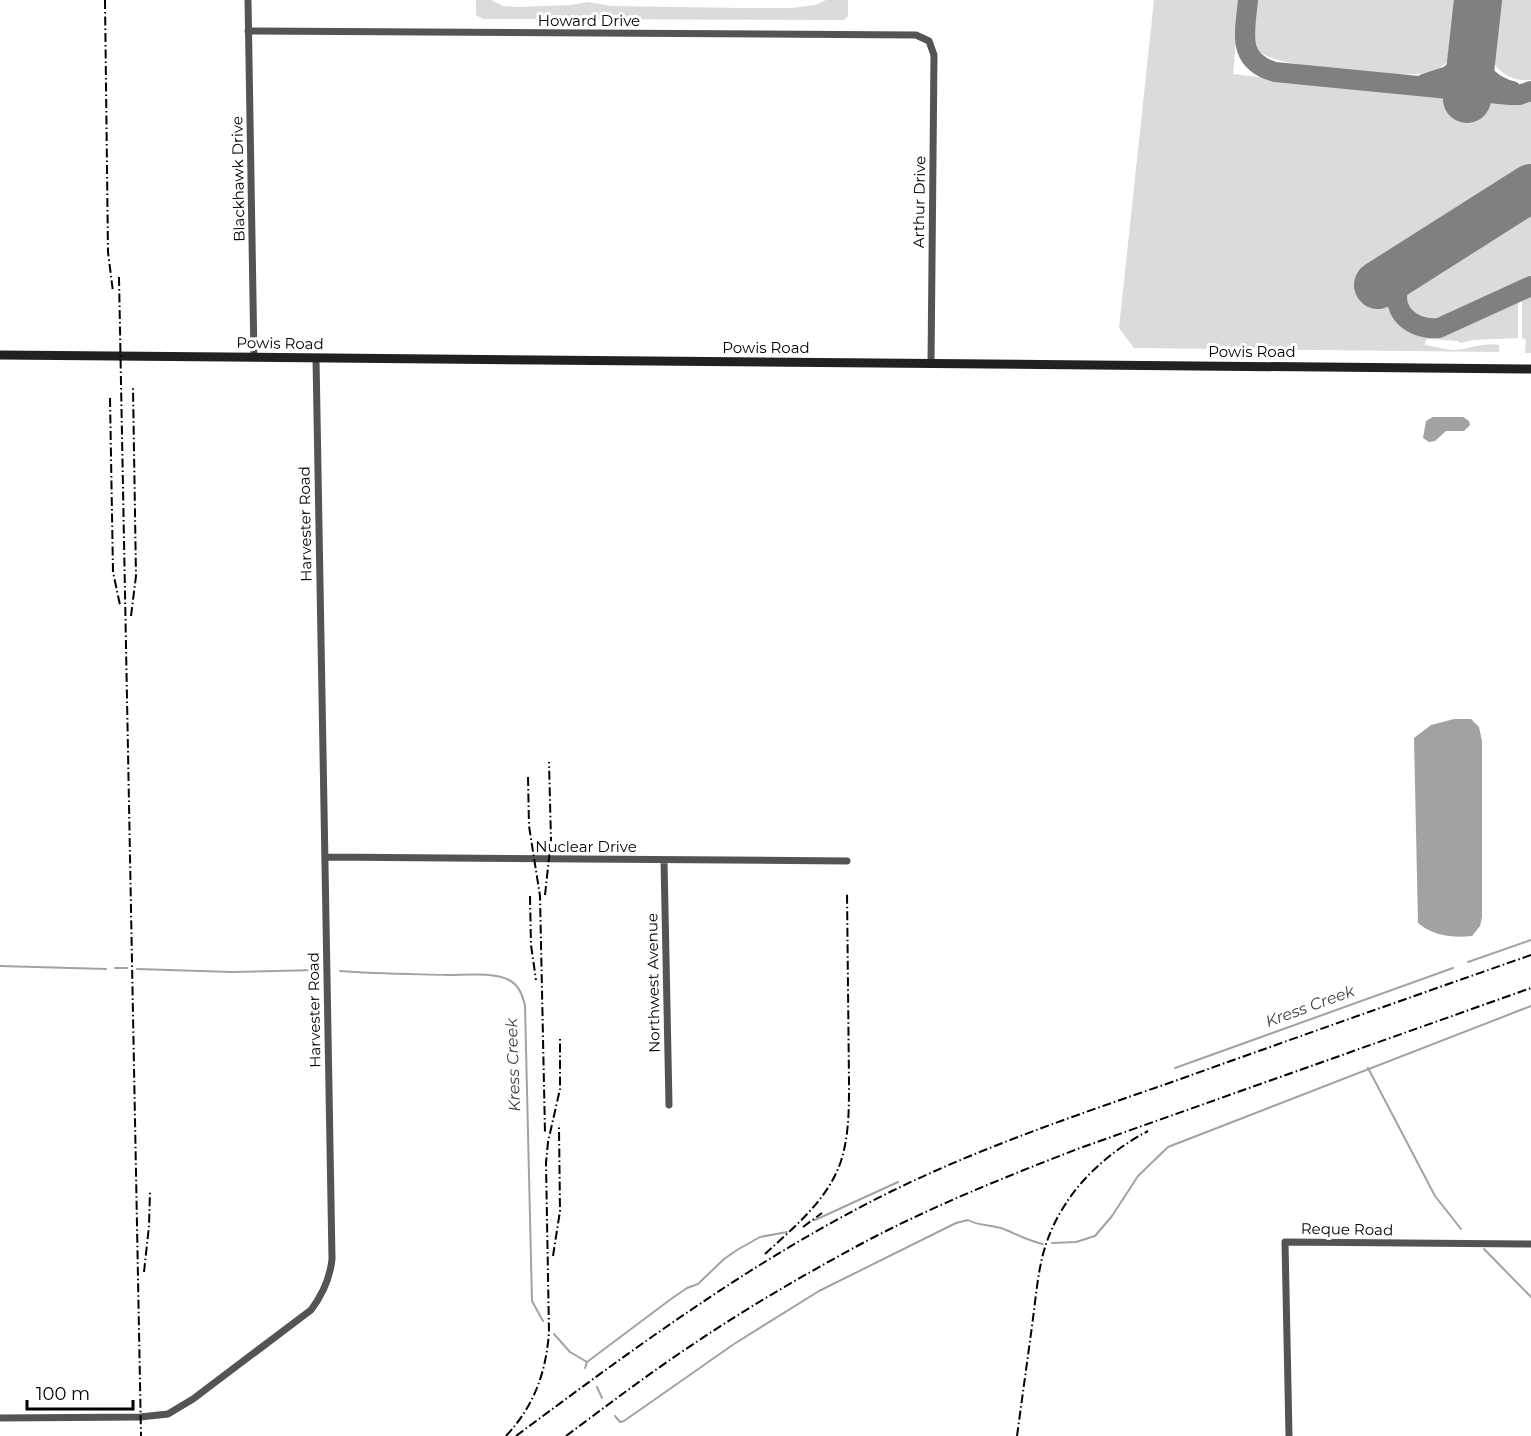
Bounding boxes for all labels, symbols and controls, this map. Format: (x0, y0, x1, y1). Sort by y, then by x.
street label: Howard Drive (538, 11, 640, 30)
street label: Blackhawk Drive (227, 116, 249, 242)
street label: Arthur Drive (909, 156, 929, 248)
street label: Powis Road (236, 333, 324, 353)
street label: Powis Road (722, 338, 810, 357)
street label: Powis Road (1208, 342, 1296, 361)
street label: Harvester Road (294, 466, 316, 582)
street label: Nuclear Drive (535, 837, 637, 856)
street label: Northwest Avenue (642, 913, 664, 1053)
street label: Harvester Road (303, 952, 325, 1068)
water label: Kress Creek (1263, 981, 1359, 1031)
water label: Kress Creek (502, 1016, 524, 1112)
street label: Reque Road (1301, 1219, 1393, 1239)
scale bar (27, 1373, 134, 1411)
text: 100 m (36, 1383, 90, 1405)

